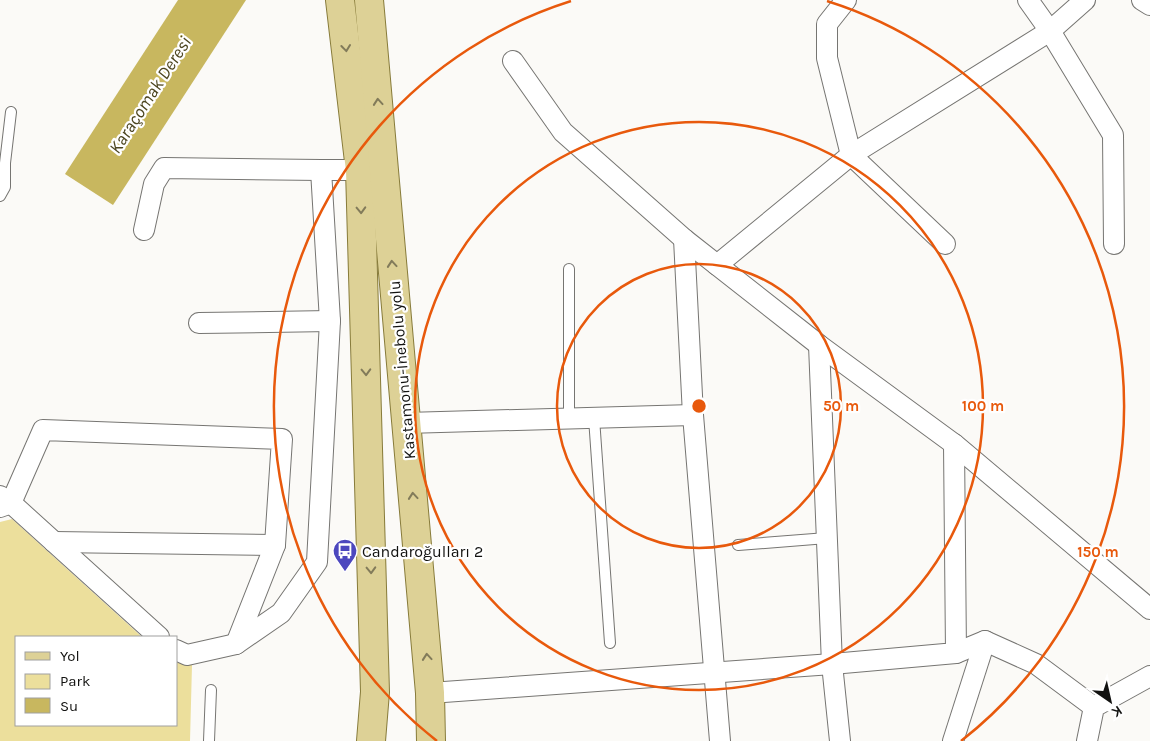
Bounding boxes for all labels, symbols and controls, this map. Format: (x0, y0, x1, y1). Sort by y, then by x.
water label: Karaçomak Deresi (104, 32, 196, 158)
one-way arrow (340, 45, 351, 53)
one-way arrow (373, 98, 384, 106)
one-way arrow (356, 206, 367, 214)
one-way arrow (387, 260, 398, 268)
street label: Kastamonu-İnebolu yolu (385, 280, 419, 460)
one-way arrow (361, 369, 371, 377)
centre of rings (690, 397, 708, 415)
text: 50 m (823, 397, 859, 415)
text: 100 m (962, 397, 1004, 415)
one-way arrow (408, 491, 419, 499)
bus stop icon: Candaroğulları 2 (332, 538, 358, 572)
place label: Candaroğulları 2 (362, 542, 483, 561)
text: 150 m (1077, 543, 1119, 561)
one-way arrow (366, 566, 376, 574)
legend (15, 636, 178, 726)
text: Yol (60, 647, 80, 665)
one-way arrow (422, 653, 433, 661)
text: Park (60, 672, 90, 690)
north arrow (1085, 676, 1135, 726)
text: Su (60, 697, 78, 715)
text: K (1108, 702, 1126, 721)

